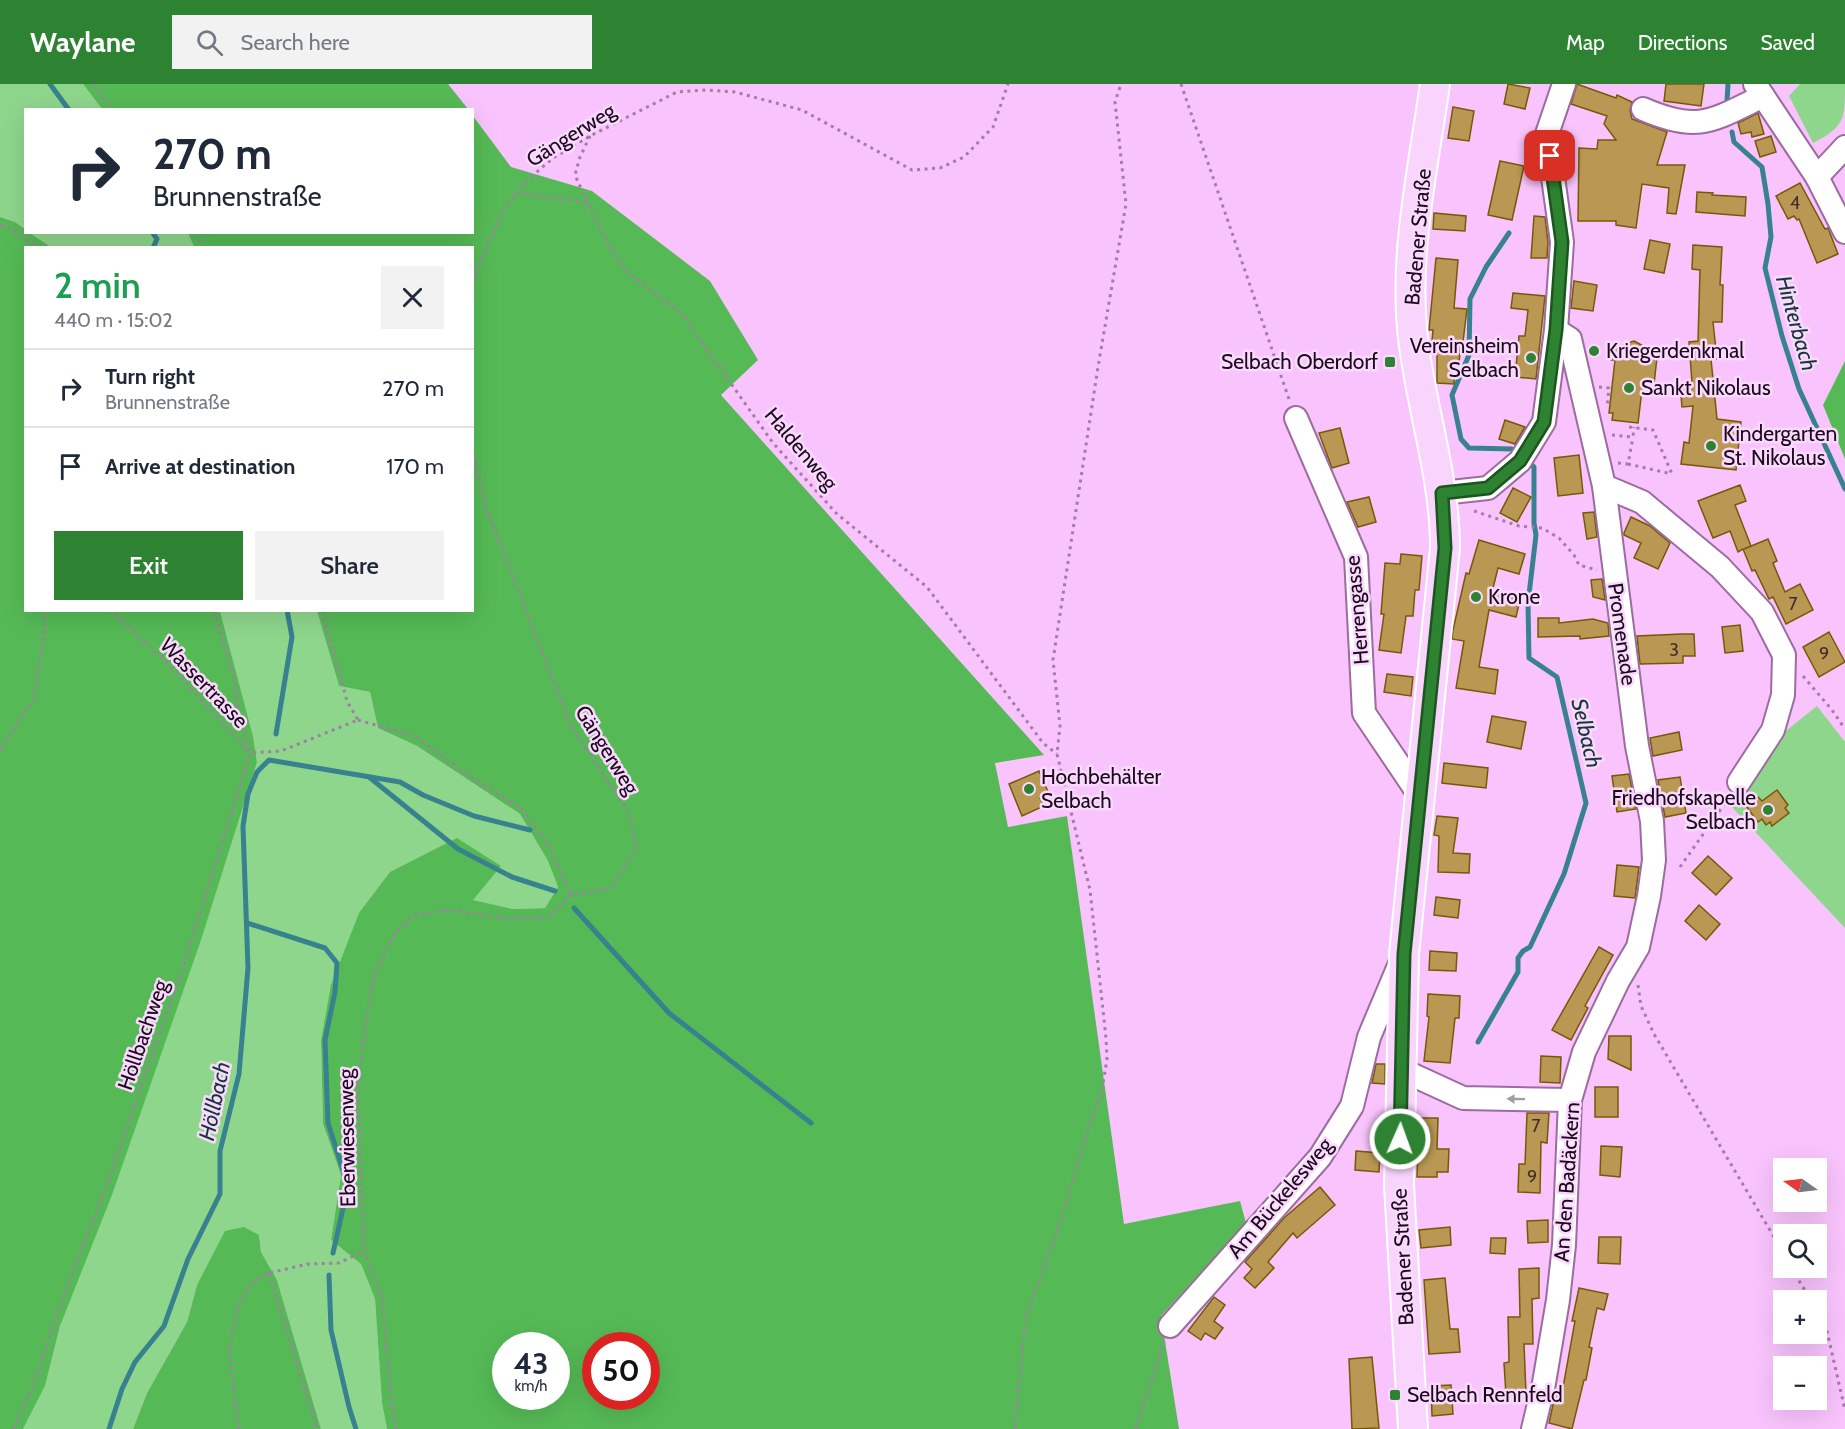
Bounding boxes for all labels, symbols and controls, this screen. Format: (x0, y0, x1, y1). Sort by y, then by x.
search box (172, 15, 592, 69)
text: Waylane (30, 25, 136, 59)
icon: search (193, 26, 226, 59)
text: Search here (241, 29, 350, 56)
text: Map (1566, 30, 1605, 55)
text: Directions (1638, 30, 1727, 55)
text: Saved (1760, 30, 1815, 55)
street label: Gängerweg (522, 97, 620, 172)
text: 270 m (153, 128, 272, 180)
pin (1524, 130, 1575, 181)
icon: right (54, 132, 132, 210)
icon: arrive (1533, 139, 1566, 172)
street label: Badener Straße (1399, 167, 1436, 306)
text: Brunnenstraße (153, 180, 322, 213)
house number: 4 (1790, 192, 1800, 214)
text: 2 min (54, 263, 141, 307)
button: close (381, 266, 444, 329)
water label: Hinterbach (1770, 272, 1823, 374)
text: 440 m · 15:02 (54, 308, 173, 332)
place label: Vereinsheim Selbach (1410, 333, 1519, 382)
place label: Kriegerdenkmal (1606, 338, 1744, 363)
marker: Kriegerdenkmal (1587, 344, 1601, 358)
place label: Selbach Oberdorf (1221, 349, 1378, 374)
marker: Vereinsheim Selbach (1524, 351, 1538, 365)
marker: Selbach Oberdorf (1383, 355, 1397, 369)
text: Turn right (105, 363, 195, 390)
icon: right (54, 372, 87, 405)
text: 270 m (382, 375, 444, 402)
place label: Sankt Nikolaus (1641, 375, 1771, 400)
marker: Sankt Nikolaus (1622, 381, 1636, 395)
text: Brunnenstraße (105, 390, 230, 414)
street label: Haldenweg (760, 402, 843, 495)
place label: Kindergarten St. Nikolaus (1723, 421, 1837, 470)
marker: Kindergarten St. Nikolaus (1704, 439, 1718, 453)
icon: arrive (54, 450, 87, 483)
text: Arrive at destination (105, 453, 295, 480)
text: 170 m (386, 453, 444, 480)
button: Exit (54, 531, 243, 600)
button: Share (255, 531, 444, 600)
street label: Herrengasse (1339, 554, 1374, 666)
street label: Promenade (1603, 581, 1642, 687)
place label: Krone (1488, 584, 1541, 609)
marker: Krone (1469, 590, 1483, 604)
house number: 7 (1788, 593, 1798, 615)
street label: Wassertrasse (155, 632, 254, 733)
house number: 3 (1669, 639, 1679, 661)
house number: 9 (1819, 643, 1829, 665)
water label: Selbach (1565, 696, 1608, 771)
street label: Gängerweg (570, 701, 645, 799)
place label: Hochbehälter Selbach (1041, 764, 1161, 813)
marker: Hochbehälter Selbach (1022, 782, 1036, 796)
place label: Friedhofskapelle Selbach (1612, 785, 1756, 834)
marker: Friedhofskapelle Selbach (1761, 803, 1775, 817)
street label: Höllbachweg (112, 976, 173, 1093)
water label: Höllbach (193, 1059, 236, 1143)
street label: Eberwiesenweg (333, 1068, 360, 1207)
one-way arrow (1507, 1094, 1526, 1104)
street label: An den Badäckern (1548, 1101, 1585, 1263)
position arrow (1368, 1107, 1432, 1171)
house number: 7 (1531, 1115, 1541, 1137)
street label: Am Bückelesweg (1222, 1132, 1338, 1263)
north arrow (1773, 1158, 1827, 1212)
map controls (1773, 1158, 1827, 1410)
house number: 9 (1527, 1166, 1537, 1188)
street label: Badener Straße (1386, 1188, 1419, 1326)
button: search (1773, 1224, 1827, 1278)
button: + (1773, 1290, 1827, 1344)
speed limit sign: 50 (582, 1332, 660, 1410)
text: 43 (514, 1345, 548, 1382)
button: − (1773, 1356, 1827, 1410)
text: km/h (515, 1377, 547, 1395)
place label: Selbach Rennfeld (1407, 1382, 1563, 1407)
marker: Selbach Rennfeld (1388, 1388, 1402, 1402)

